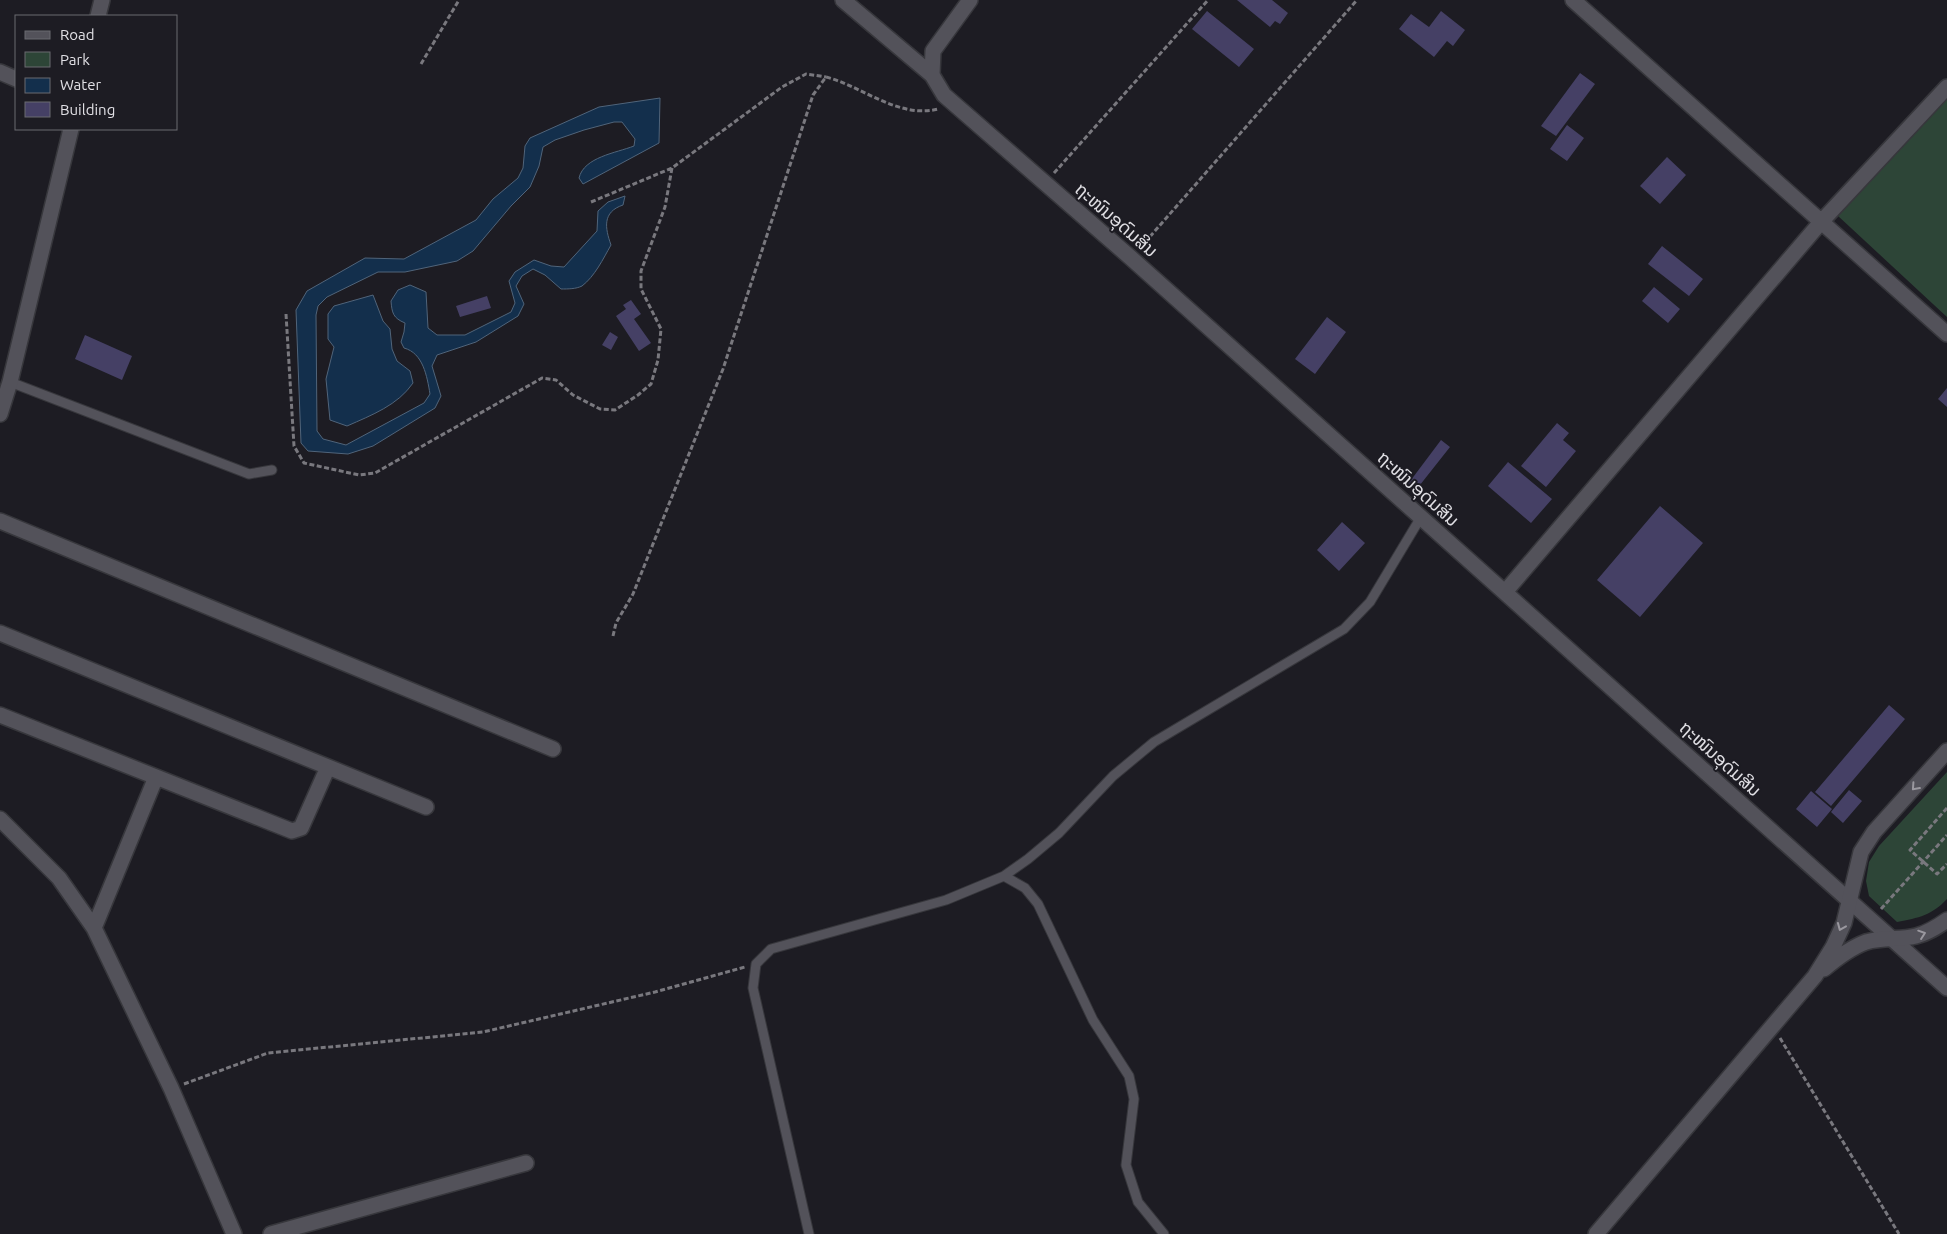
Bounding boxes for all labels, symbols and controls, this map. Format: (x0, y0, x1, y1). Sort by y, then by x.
legend (15, 15, 178, 130)
text: Road (60, 26, 95, 43)
text: Park (60, 51, 90, 68)
text: Water (60, 76, 101, 93)
text: Building (60, 101, 115, 118)
street label: ຖະໜົນອຸດົມສິນ (1070, 178, 1162, 262)
street label: ຖະໜົນອຸດົມສິນ (1373, 447, 1463, 531)
street label: ຖະໜົນອຸດົມສິນ (1675, 717, 1765, 801)
one-way arrow (1912, 781, 1920, 790)
one-way arrow (1837, 922, 1848, 931)
one-way arrow (1917, 929, 1926, 939)

